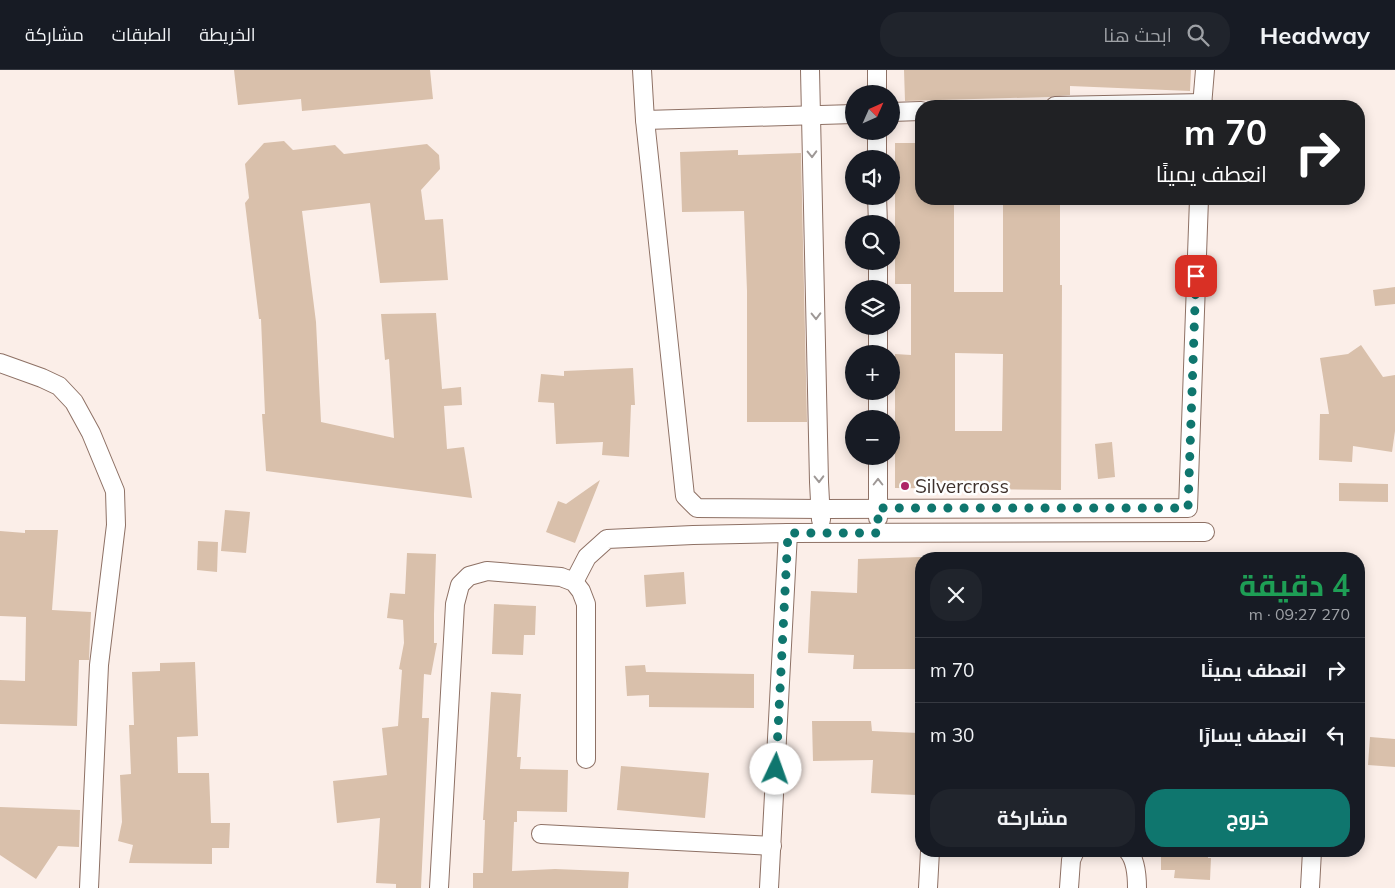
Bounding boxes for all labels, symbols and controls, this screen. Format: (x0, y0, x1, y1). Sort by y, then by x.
search box (880, 12, 1230, 57)
text: Headway (1260, 20, 1370, 50)
icon: search (1184, 21, 1212, 49)
text: مشاركة (25, 23, 84, 46)
text: الطبقات (112, 23, 171, 46)
text: الخريطة (199, 23, 256, 46)
text: ابحث هنا (1103, 23, 1172, 47)
north arrow (845, 85, 900, 140)
map controls (845, 85, 900, 465)
text: 70 m (1184, 110, 1267, 154)
icon: right (1285, 120, 1350, 185)
one-way arrow (807, 150, 817, 158)
button: sound (845, 150, 900, 205)
text: انعطف يمينًا (1156, 160, 1267, 188)
button: search (845, 215, 900, 270)
pin (1175, 255, 1217, 297)
icon: arrive (1182, 262, 1210, 290)
button: layers (845, 280, 900, 335)
one-way arrow (810, 312, 821, 320)
button: + (845, 345, 900, 400)
button: − (845, 410, 900, 465)
place label: Silvercross (915, 474, 1009, 498)
one-way arrow (814, 475, 824, 483)
one-way arrow (873, 478, 883, 486)
marker: Silvercross (899, 480, 911, 492)
text: 4 دقيقة (1239, 566, 1350, 604)
button: close (930, 569, 982, 621)
text: 270 m · 09:27 (1249, 604, 1350, 624)
icon: right (1322, 656, 1350, 684)
text: 70 m (930, 658, 974, 682)
text: انعطف يمينًا (1201, 658, 1307, 682)
icon: left (1322, 721, 1350, 749)
text: 30 m (930, 723, 974, 747)
text: انعطف يسارًا (1198, 723, 1307, 747)
position arrow (749, 742, 801, 794)
button: مشاركة (930, 789, 1135, 847)
button: خروج (1145, 789, 1350, 847)

